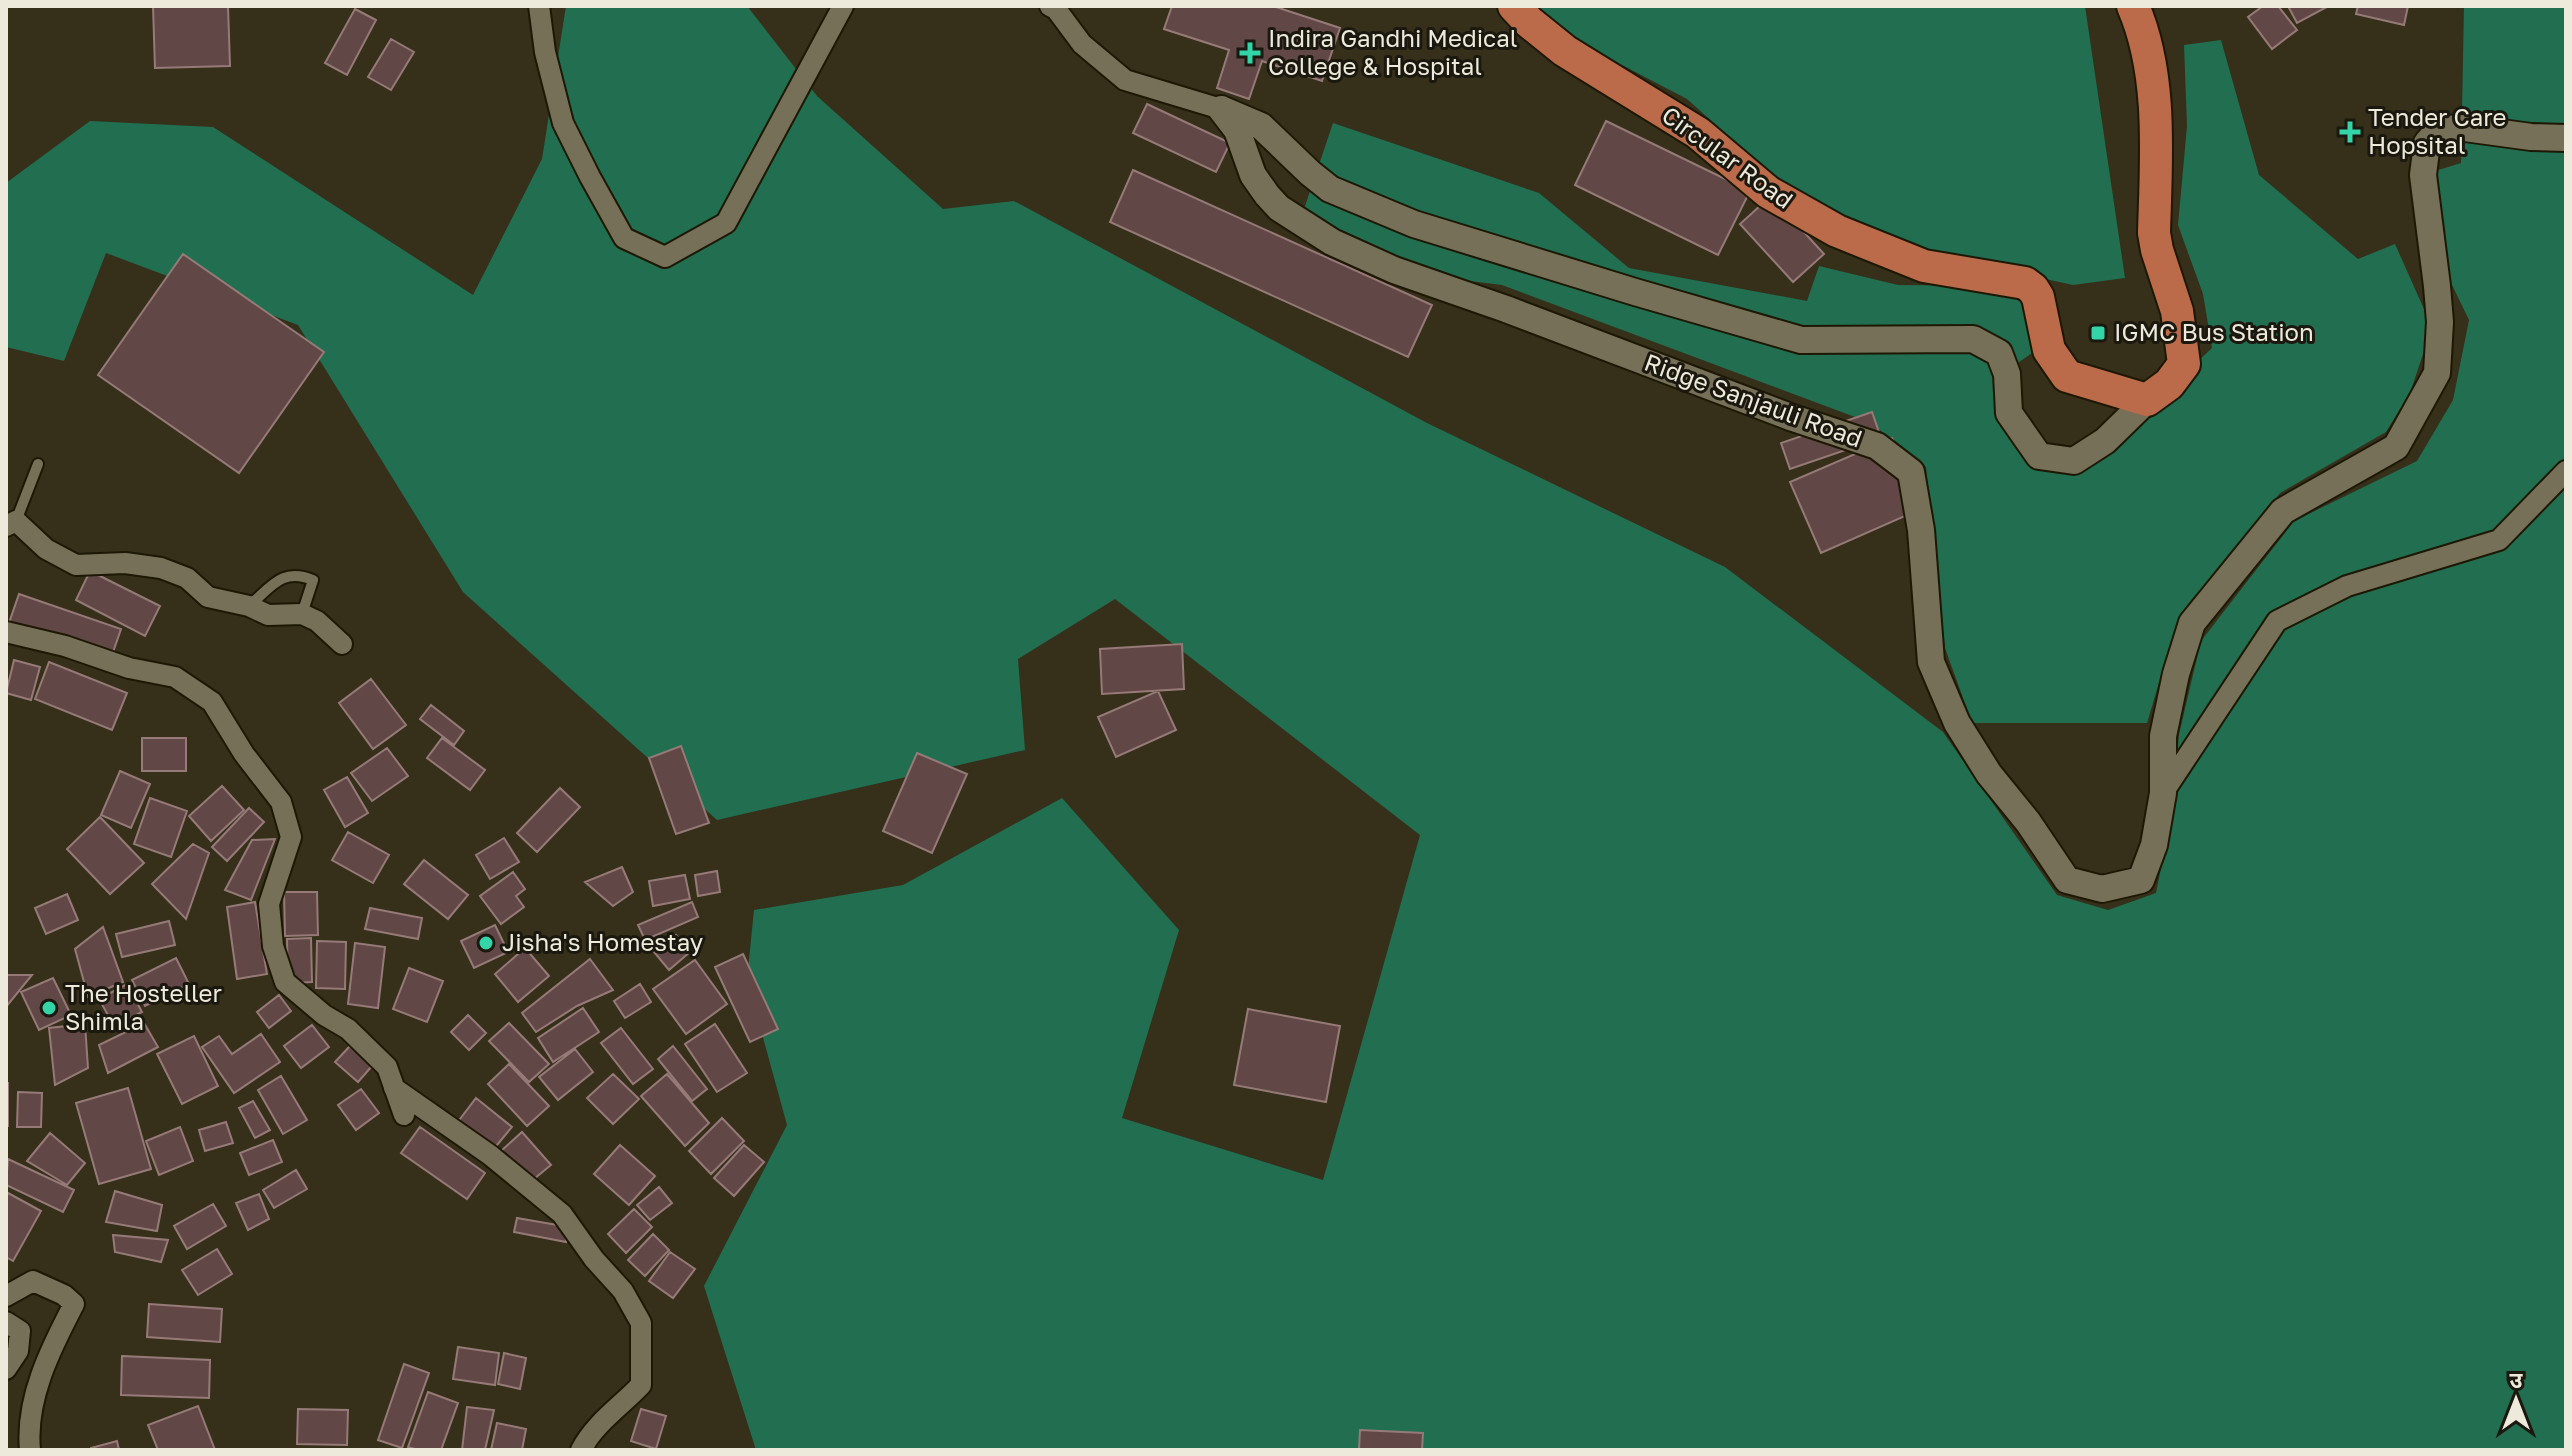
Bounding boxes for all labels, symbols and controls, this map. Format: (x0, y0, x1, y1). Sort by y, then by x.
place label: Indira Gandhi Medical College & Hospital (1268, 23, 1517, 80)
marker: Indira Gandhi Medical College & Hospital (1239, 42, 1261, 64)
street label: Circular Road (1657, 100, 1799, 214)
place label: Tender Care Hopsital (2368, 102, 2506, 159)
marker: Tender Care Hopsital (2339, 121, 2361, 143)
place label: IGMC Bus Station (2114, 317, 2314, 346)
marker: IGMC Bus Station (2089, 324, 2107, 342)
street label: Ridge Sanjauli Road (1641, 347, 1866, 452)
place label: Jisha's Homestay (502, 927, 703, 956)
marker: Jisha's Homestay (477, 934, 495, 952)
place label: The Hosteller Shimla (65, 978, 222, 1035)
marker: The Hosteller Shimla (40, 999, 58, 1017)
north arrow (2476, 1360, 2556, 1440)
text: उ (2510, 1366, 2524, 1393)

